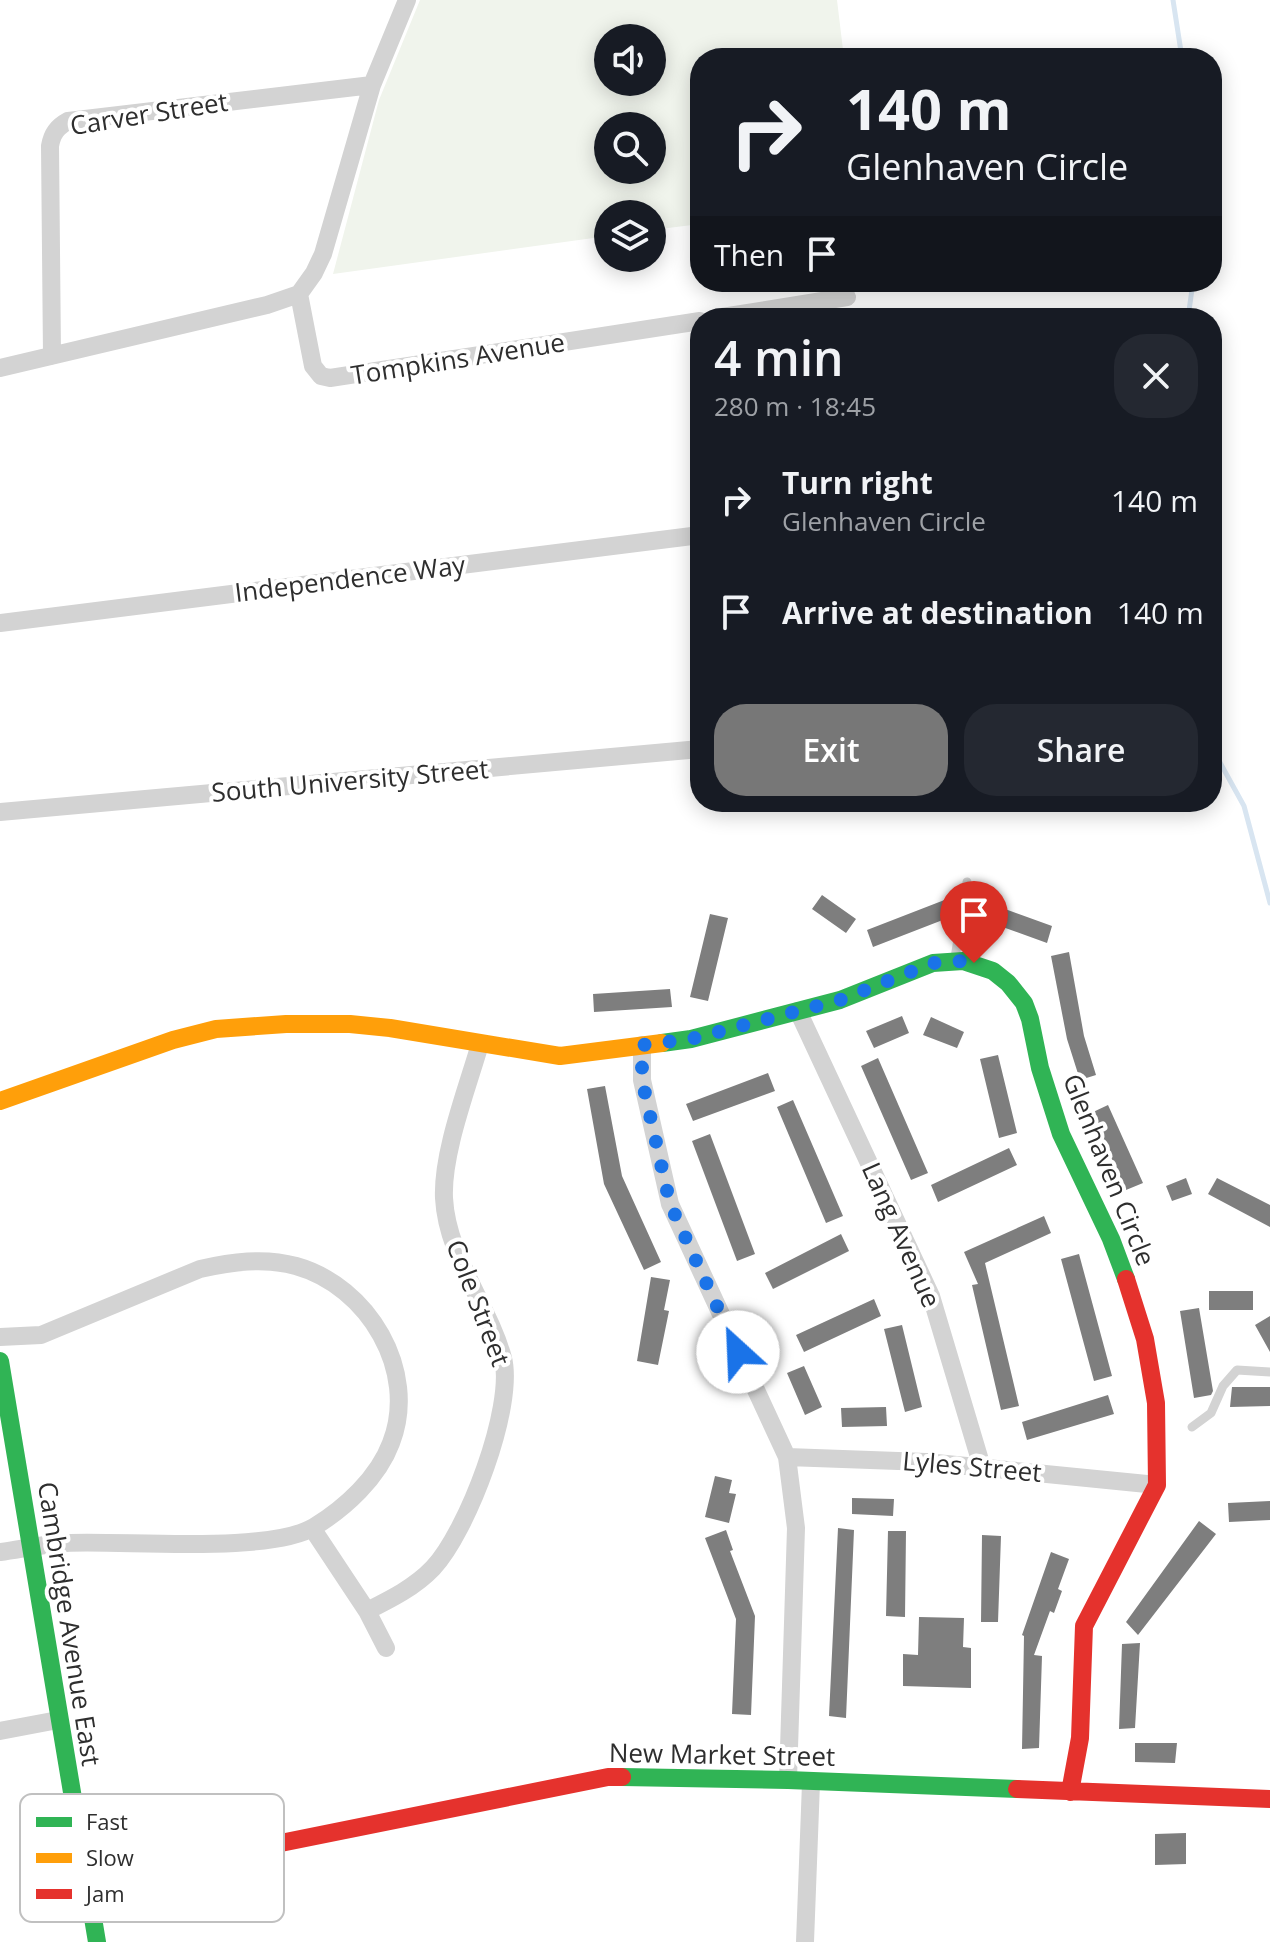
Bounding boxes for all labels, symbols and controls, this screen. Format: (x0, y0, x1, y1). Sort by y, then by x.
map controls (594, 24, 666, 272)
button: sound (594, 24, 666, 96)
text: 140 m (846, 70, 1012, 146)
icon: right (714, 80, 818, 184)
street label: Carver Street (67, 83, 230, 143)
button: search (594, 112, 666, 184)
text: Glenhaven Circle (846, 142, 1128, 191)
button: layers (594, 200, 666, 272)
icon: arrive (800, 232, 844, 276)
text: Then (714, 234, 784, 275)
street label: Tompkins Avenue (348, 323, 567, 393)
text: 4 min (714, 325, 844, 390)
button: close (1114, 334, 1198, 418)
text: 280 m · 18:45 (714, 388, 876, 424)
text: Turn right (782, 462, 933, 503)
icon: right (714, 478, 758, 522)
text: 140 m (1111, 480, 1198, 521)
text: Glenhaven Circle (782, 503, 986, 539)
street label: Independence Way (233, 546, 468, 610)
icon: arrive (714, 590, 758, 634)
text: Arrive at destination (782, 592, 1093, 633)
text: 140 m (1117, 592, 1204, 633)
button: Exit (714, 704, 948, 796)
button: Share (964, 704, 1198, 796)
street label: South University Street (210, 750, 490, 810)
pin (940, 881, 1008, 963)
icon: arrive (952, 893, 996, 937)
street label: Glenhaven Circle (1055, 1068, 1165, 1271)
street label: Lang Avenue (854, 1156, 950, 1313)
street label: Cole Street (438, 1234, 519, 1371)
position arrow (696, 1310, 780, 1394)
street label: Lyles Street (901, 1442, 1043, 1490)
street label: Cambridge Avenue East (30, 1479, 110, 1768)
street label: New Market Street (609, 1734, 836, 1774)
legend (20, 1794, 284, 1922)
text: Fast (86, 1806, 128, 1836)
text: Slow (86, 1842, 134, 1872)
text: Jam (84, 1878, 125, 1908)

